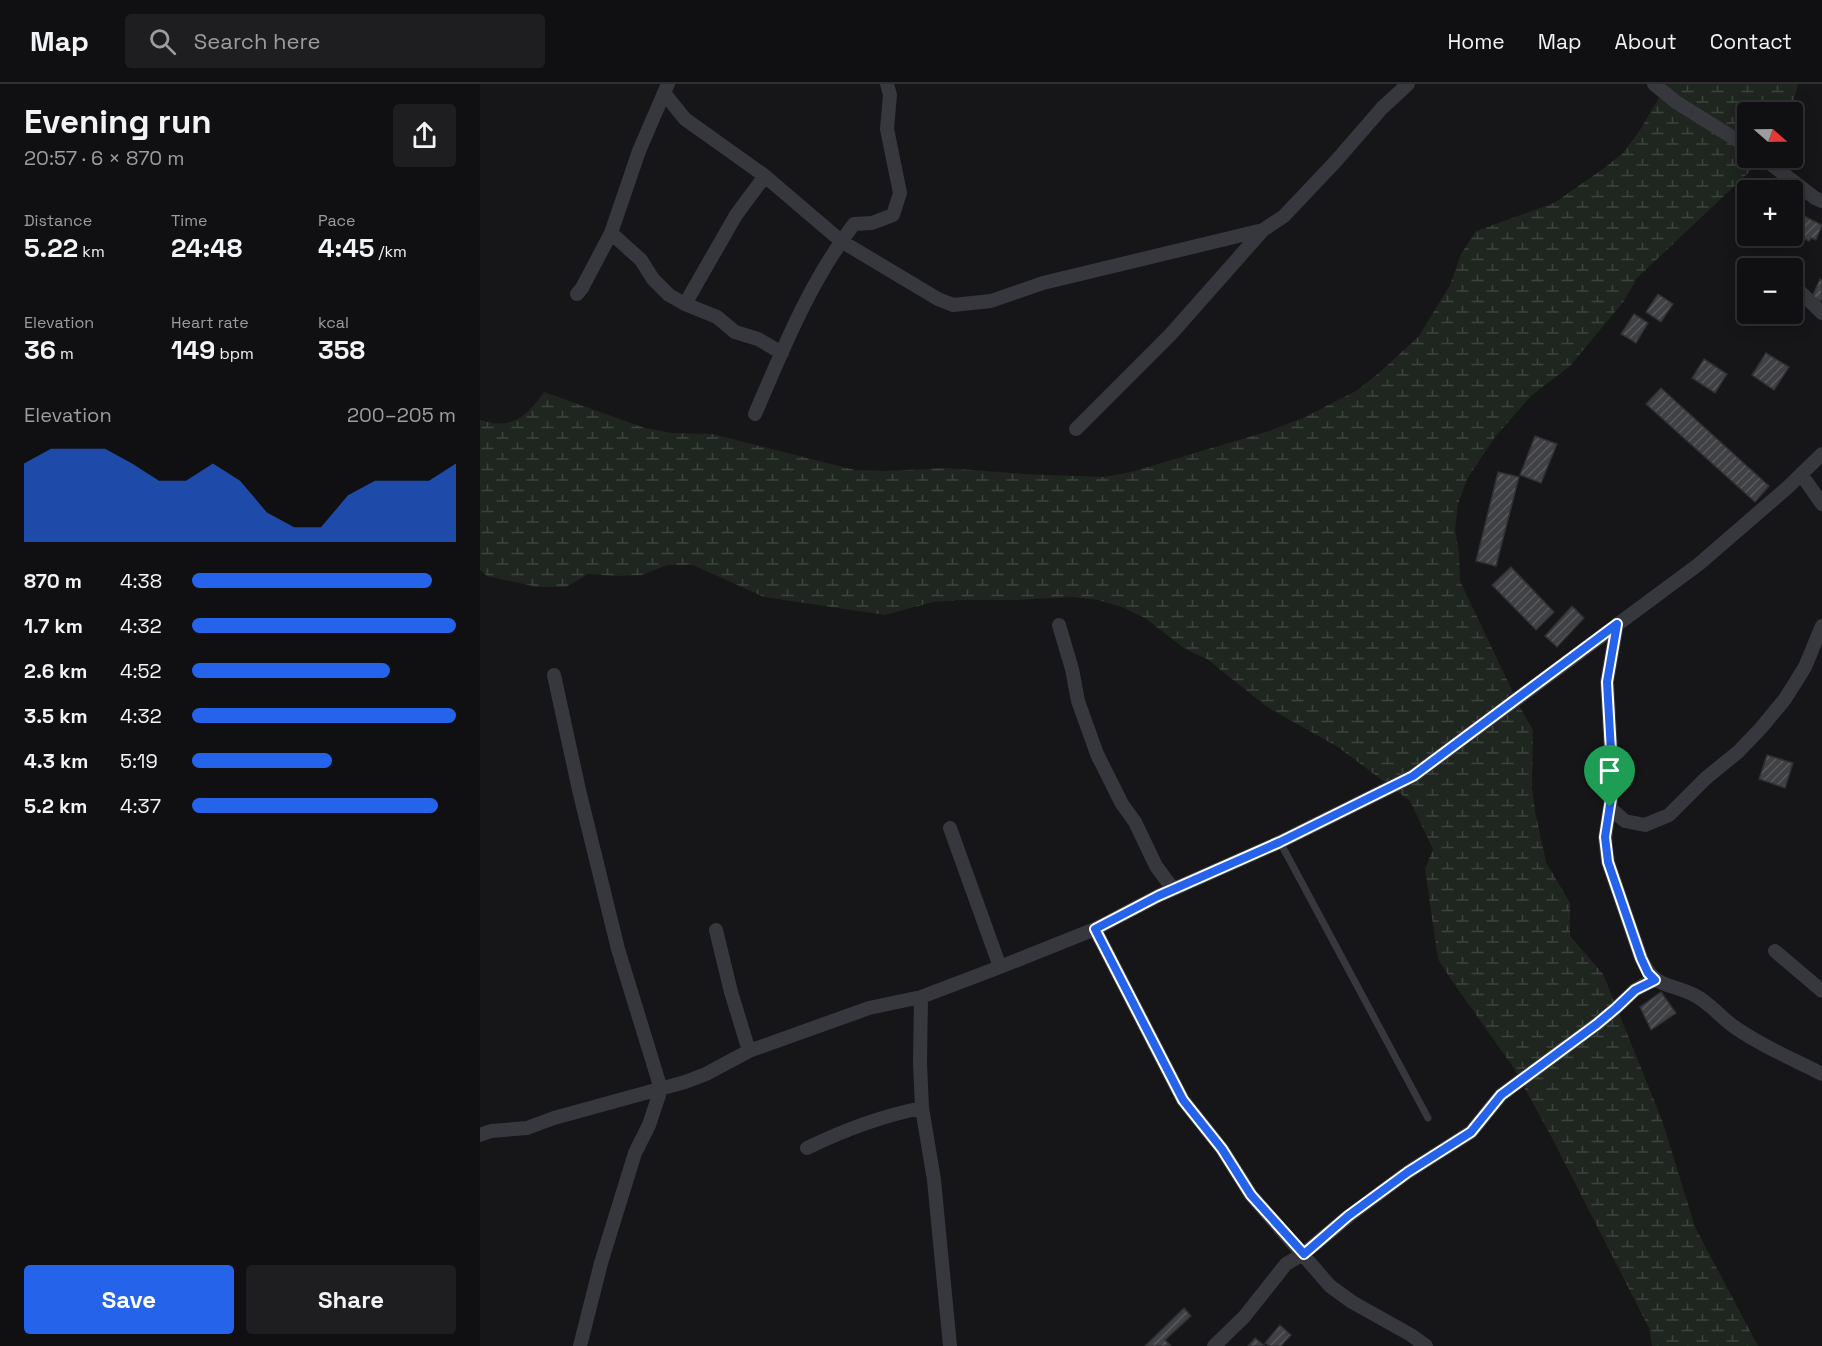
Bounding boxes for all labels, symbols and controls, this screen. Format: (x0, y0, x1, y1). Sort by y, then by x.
search box (125, 14, 545, 68)
text: Map (30, 23, 89, 59)
icon: search (146, 25, 179, 58)
text: Search here (194, 27, 321, 55)
text: Home (1447, 28, 1505, 55)
text: Map (1538, 28, 1582, 55)
text: About (1615, 28, 1677, 55)
text: Contact (1710, 28, 1792, 55)
text: Evening run (24, 101, 212, 143)
north arrow (1737, 102, 1803, 168)
map controls (1737, 102, 1803, 324)
button: share (393, 104, 456, 167)
text: 20:57 · 6 × 870 m (24, 145, 184, 171)
button: + (1737, 180, 1803, 246)
text: Distance (24, 210, 92, 231)
text: Time (171, 210, 207, 231)
text: Pace (318, 210, 355, 231)
text: 5.22 (24, 231, 78, 265)
text: 24:48 (171, 231, 242, 265)
text: 4:45 (318, 231, 374, 265)
text: km (78, 241, 105, 262)
text: /km (374, 241, 407, 262)
button: − (1737, 258, 1803, 324)
text: Elevation (24, 312, 94, 333)
text: Heart rate (171, 312, 249, 333)
text: kcal (318, 312, 349, 333)
text: 36 (24, 333, 56, 367)
text: 149 (171, 333, 215, 367)
text: 358 (318, 333, 365, 367)
text: m (56, 343, 74, 364)
text: bpm (215, 343, 254, 364)
text: Elevation (24, 402, 112, 428)
text: 200–205 m (347, 402, 456, 428)
text: 870 m (24, 568, 82, 594)
text: 4:38 (120, 568, 162, 594)
text: 1.7 km (24, 613, 83, 639)
text: 4:32 (120, 613, 162, 639)
text: 2.6 km (24, 658, 87, 684)
text: 4:52 (120, 658, 161, 684)
text: 3.5 km (24, 703, 88, 729)
text: 4:32 (120, 703, 162, 729)
pin (1584, 745, 1635, 807)
text: 4.3 km (24, 748, 88, 774)
text: 5:19 (120, 748, 158, 774)
icon: arrive (1593, 754, 1626, 787)
text: 5.2 km (24, 793, 87, 819)
text: 4:37 (120, 793, 161, 819)
button: Save (24, 1265, 234, 1334)
button: Share (246, 1265, 456, 1334)

